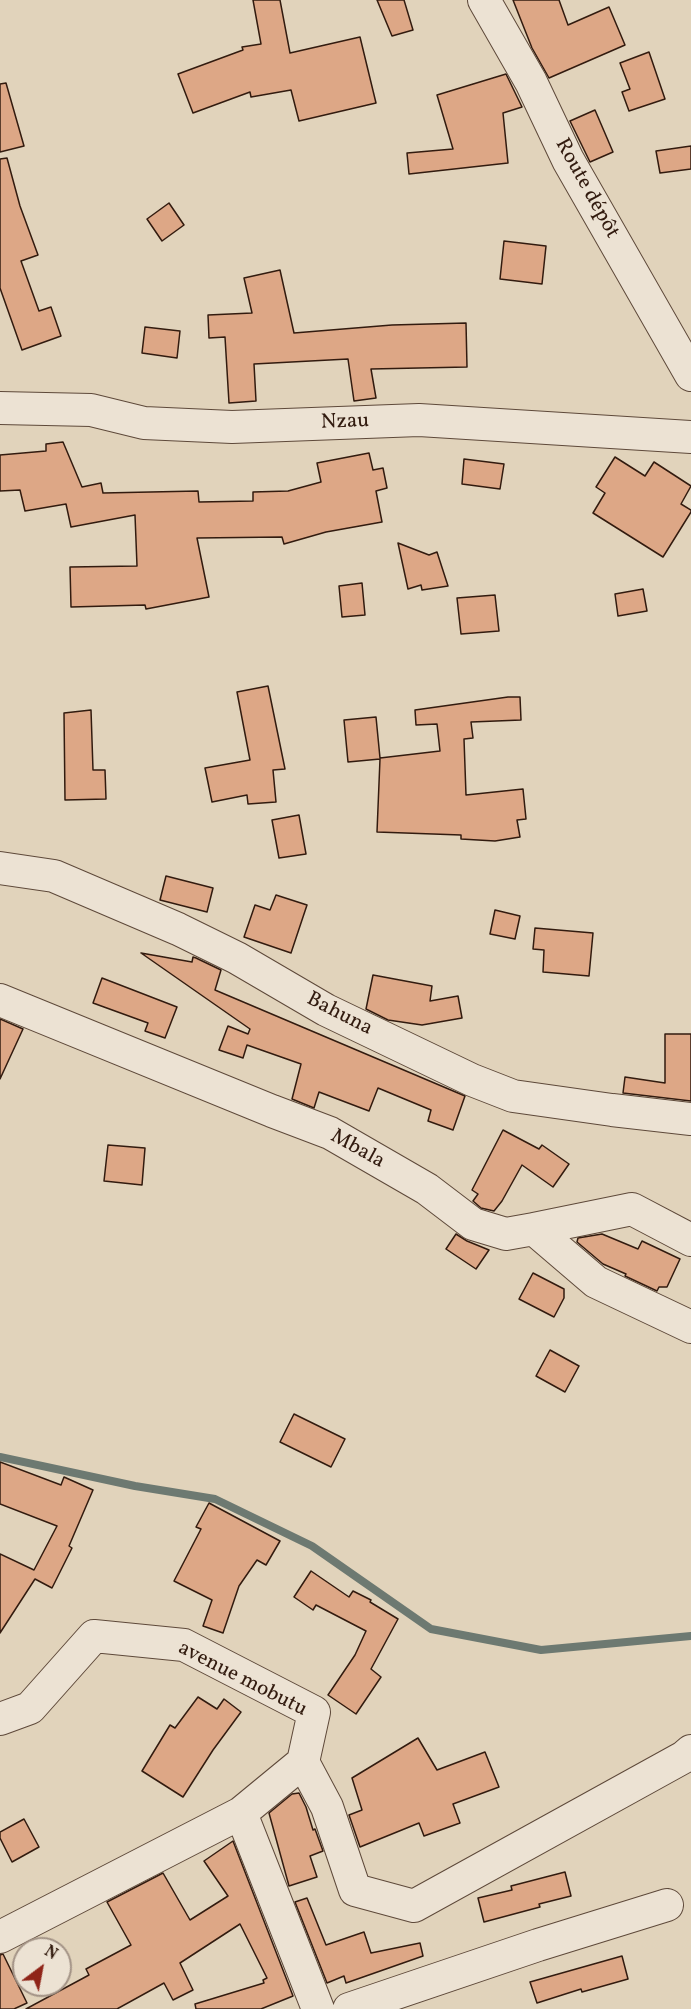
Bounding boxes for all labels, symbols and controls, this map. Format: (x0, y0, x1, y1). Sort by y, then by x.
street label: Route dépôt (548, 135, 624, 243)
street label: Nzau (320, 410, 370, 436)
street label: Bahuna (302, 988, 376, 1042)
street label: Mbala (325, 1125, 389, 1175)
street label: avenue mobutu (173, 1637, 311, 1723)
north arrow (12, 1937, 72, 1997)
text: N (40, 1941, 61, 1966)

